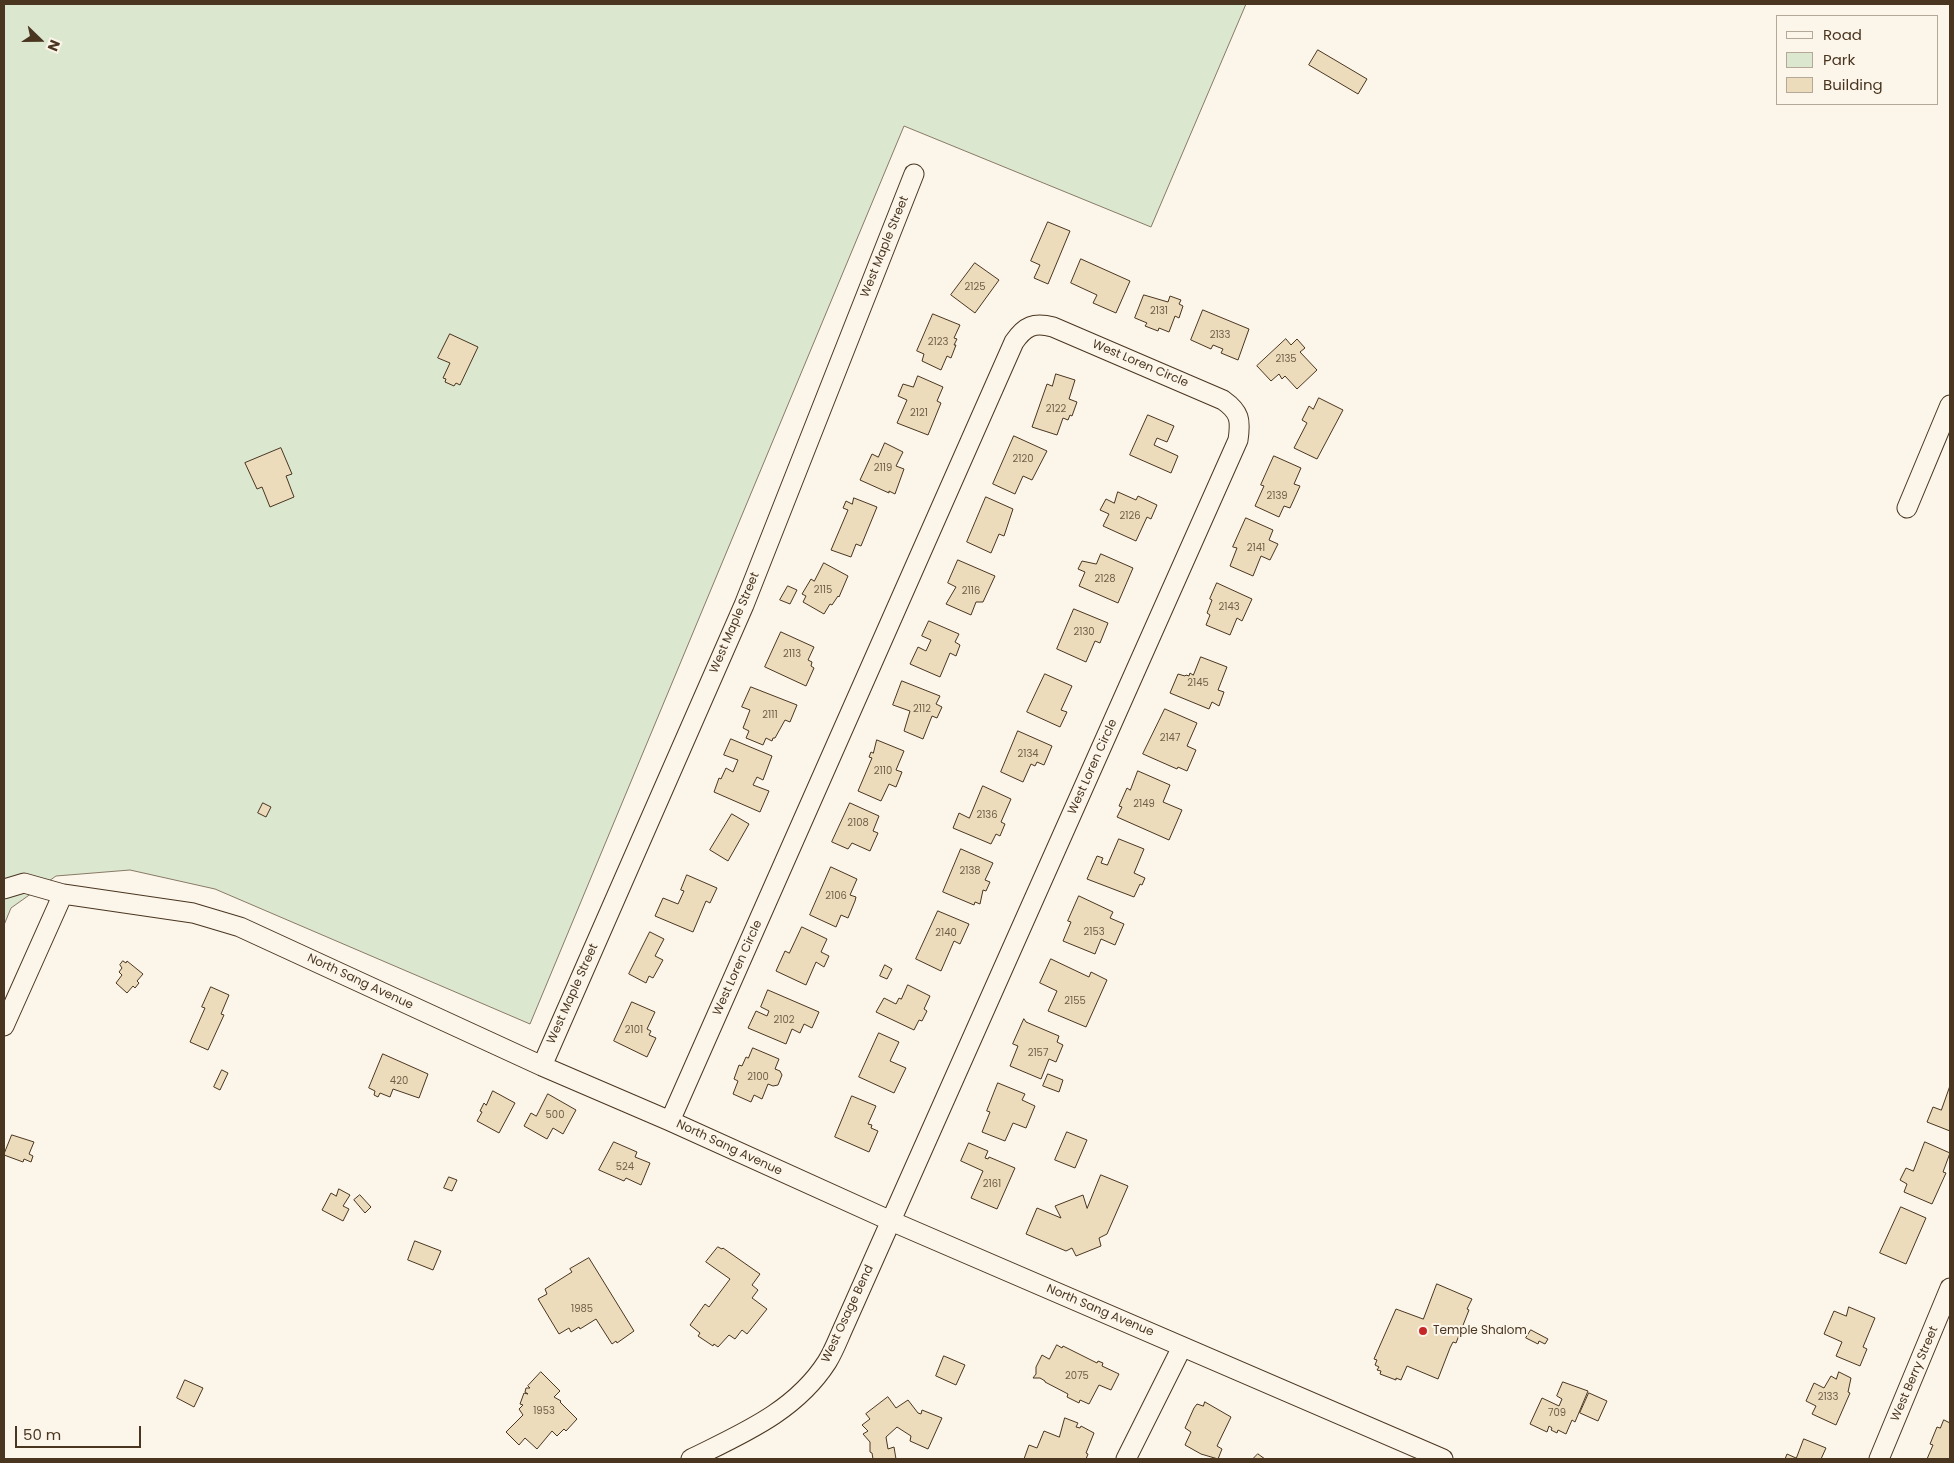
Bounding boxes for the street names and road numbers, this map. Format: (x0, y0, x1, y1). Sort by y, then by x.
street label: West Maple Street (858, 194, 912, 300)
street label: West Loren Circle (1090, 337, 1190, 391)
street label: West Maple Street (707, 570, 763, 676)
street label: West Loren Circle (1065, 717, 1121, 817)
street label: West Loren Circle (710, 918, 766, 1018)
street label: West Maple Street (544, 942, 602, 1046)
street label: North Sang Avenue (305, 951, 415, 1013)
street label: North Sang Avenue (674, 1117, 784, 1179)
street label: West Osage Bend (819, 1263, 877, 1365)
street label: North Sang Avenue (1044, 1282, 1156, 1340)
street label: West Berry Street (1888, 1324, 1942, 1424)

